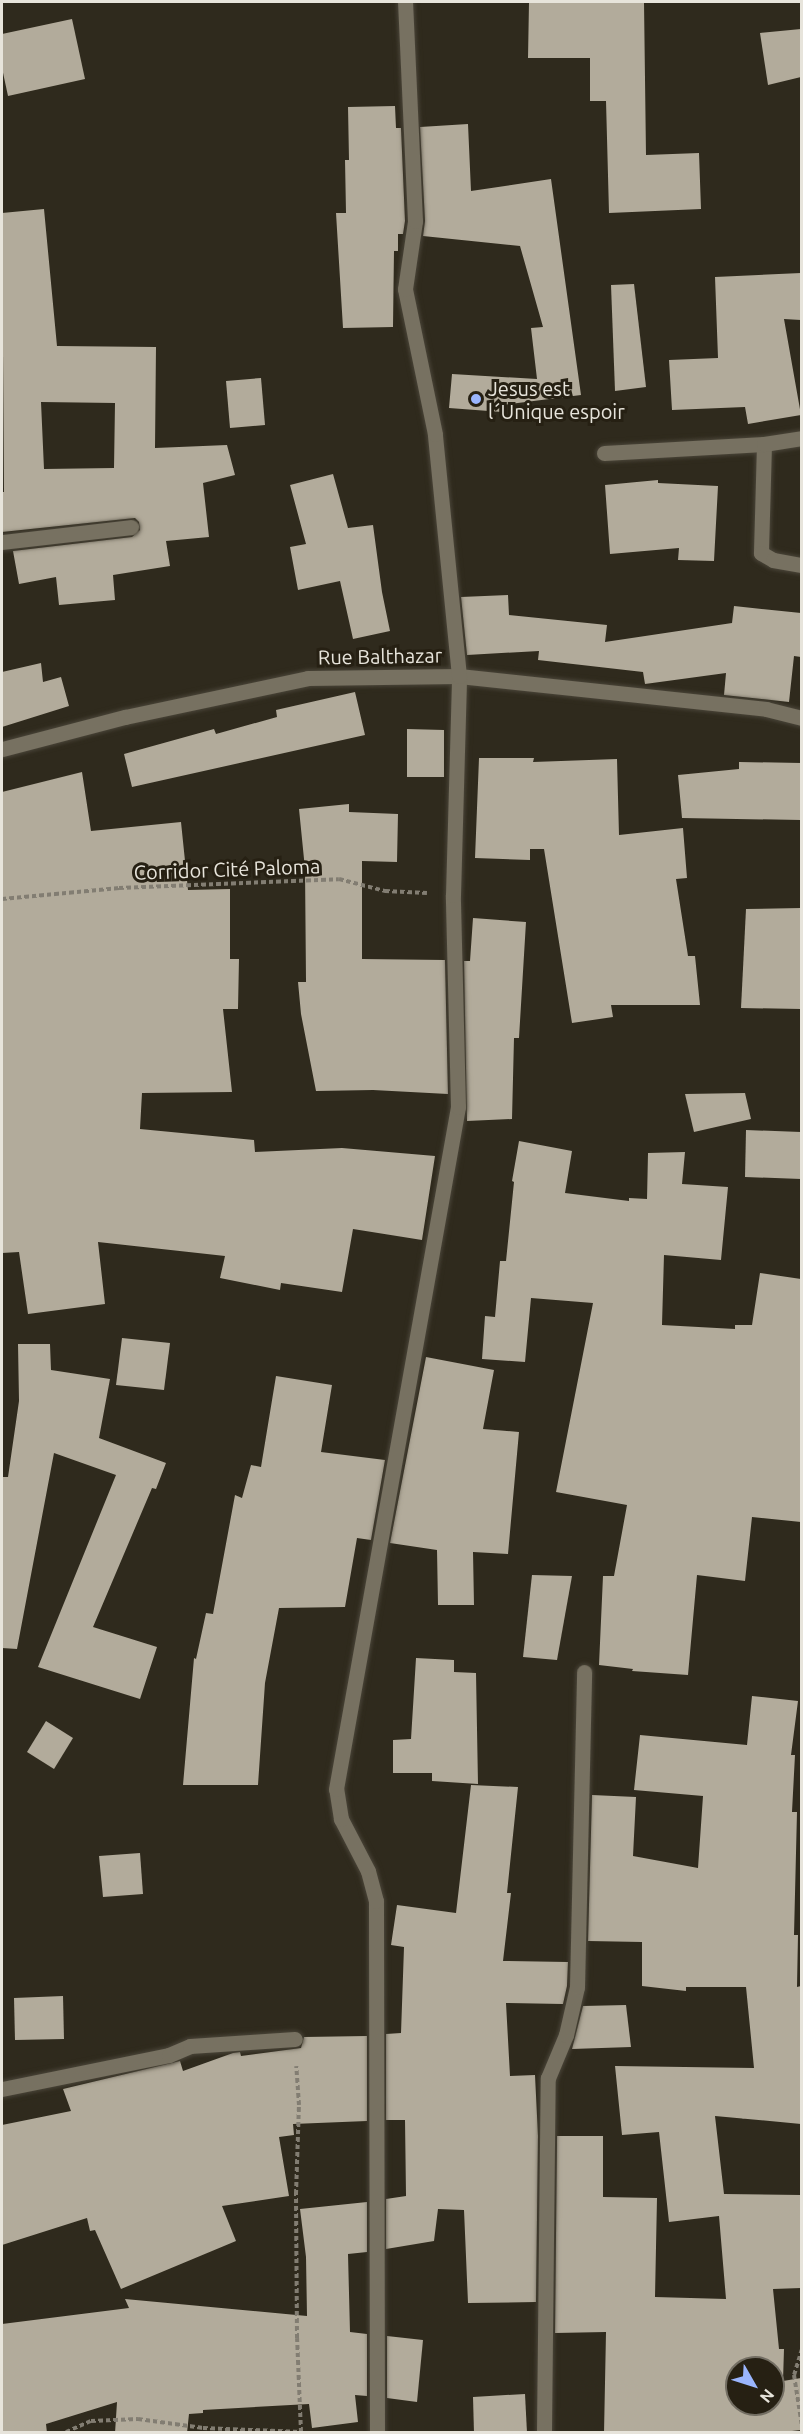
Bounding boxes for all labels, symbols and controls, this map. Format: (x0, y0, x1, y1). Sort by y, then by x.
place label: Jesus est l´Unique espoir (488, 376, 625, 423)
marker: Jesus est l´Unique espoir (469, 392, 483, 406)
street label: Rue Balthazar (318, 643, 442, 669)
street label: Corridor Cité Paloma (133, 854, 321, 884)
north arrow (725, 2356, 785, 2416)
text: N (757, 2386, 778, 2406)

